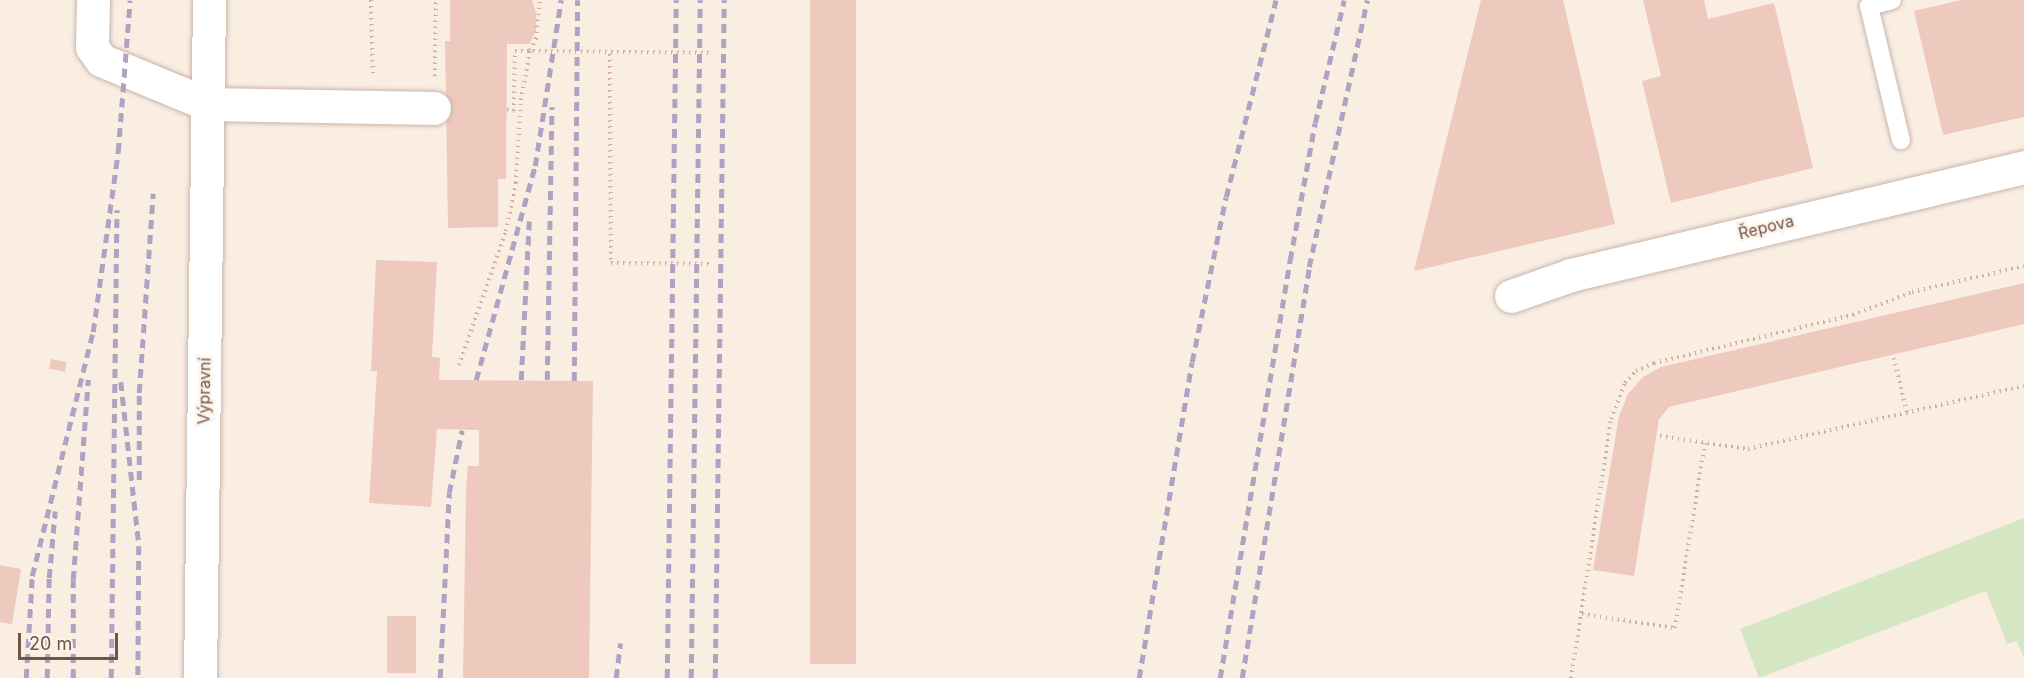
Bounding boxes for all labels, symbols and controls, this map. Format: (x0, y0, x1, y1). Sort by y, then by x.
street label: Řepova (1736, 211, 1796, 243)
street label: Výpravní (194, 357, 214, 425)
scale bar (21, 621, 122, 659)
text: 20 m (29, 633, 72, 654)

